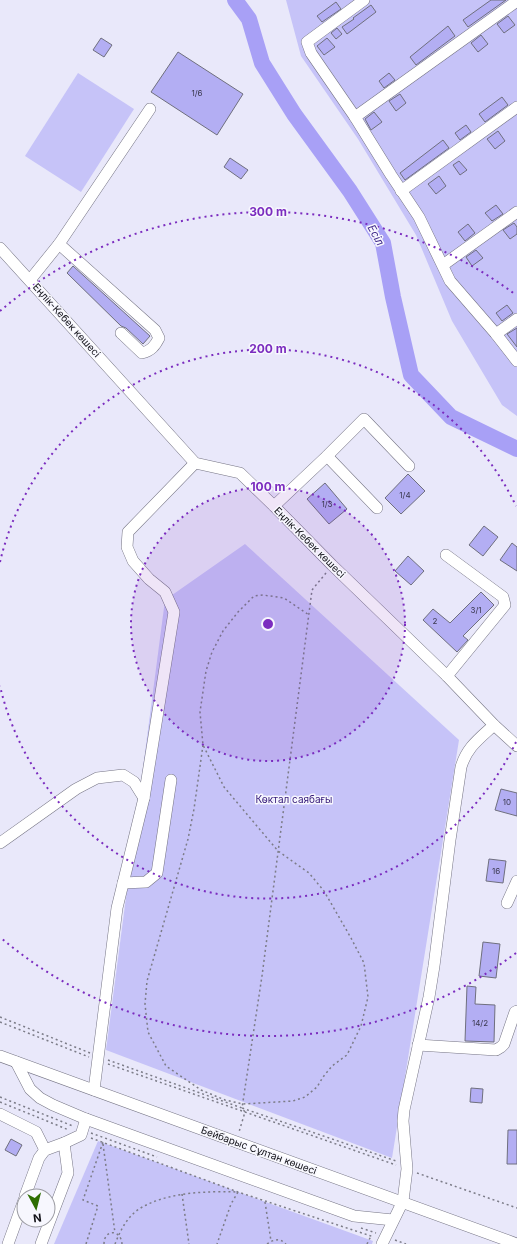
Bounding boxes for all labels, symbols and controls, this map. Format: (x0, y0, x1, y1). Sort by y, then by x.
house number: 1/6 (191, 88, 203, 98)
text: 300 m (249, 204, 287, 219)
water label: Есіл (365, 222, 387, 248)
street label: Еңлік-Кебек көшесі (31, 281, 103, 359)
text: 200 m (249, 341, 287, 356)
text: 100 m (250, 479, 286, 494)
house number: 1/4 (399, 490, 411, 500)
house number: 1/3 (321, 499, 333, 509)
street label: Еңлік-Кебек көшесі (272, 504, 348, 580)
house number: 3/1 (470, 605, 482, 615)
house number: 2 (433, 616, 438, 626)
centre of rings (261, 617, 275, 631)
park label: Көктал саябағы (256, 793, 332, 805)
house number: 10 (503, 797, 511, 807)
house number: 16 (492, 866, 500, 876)
house number: 14/2 (472, 1018, 488, 1028)
street label: Бейбарыс Сұлтан көшесі (199, 1123, 319, 1178)
north arrow (16, 1188, 56, 1228)
text: N (32, 1210, 42, 1225)

